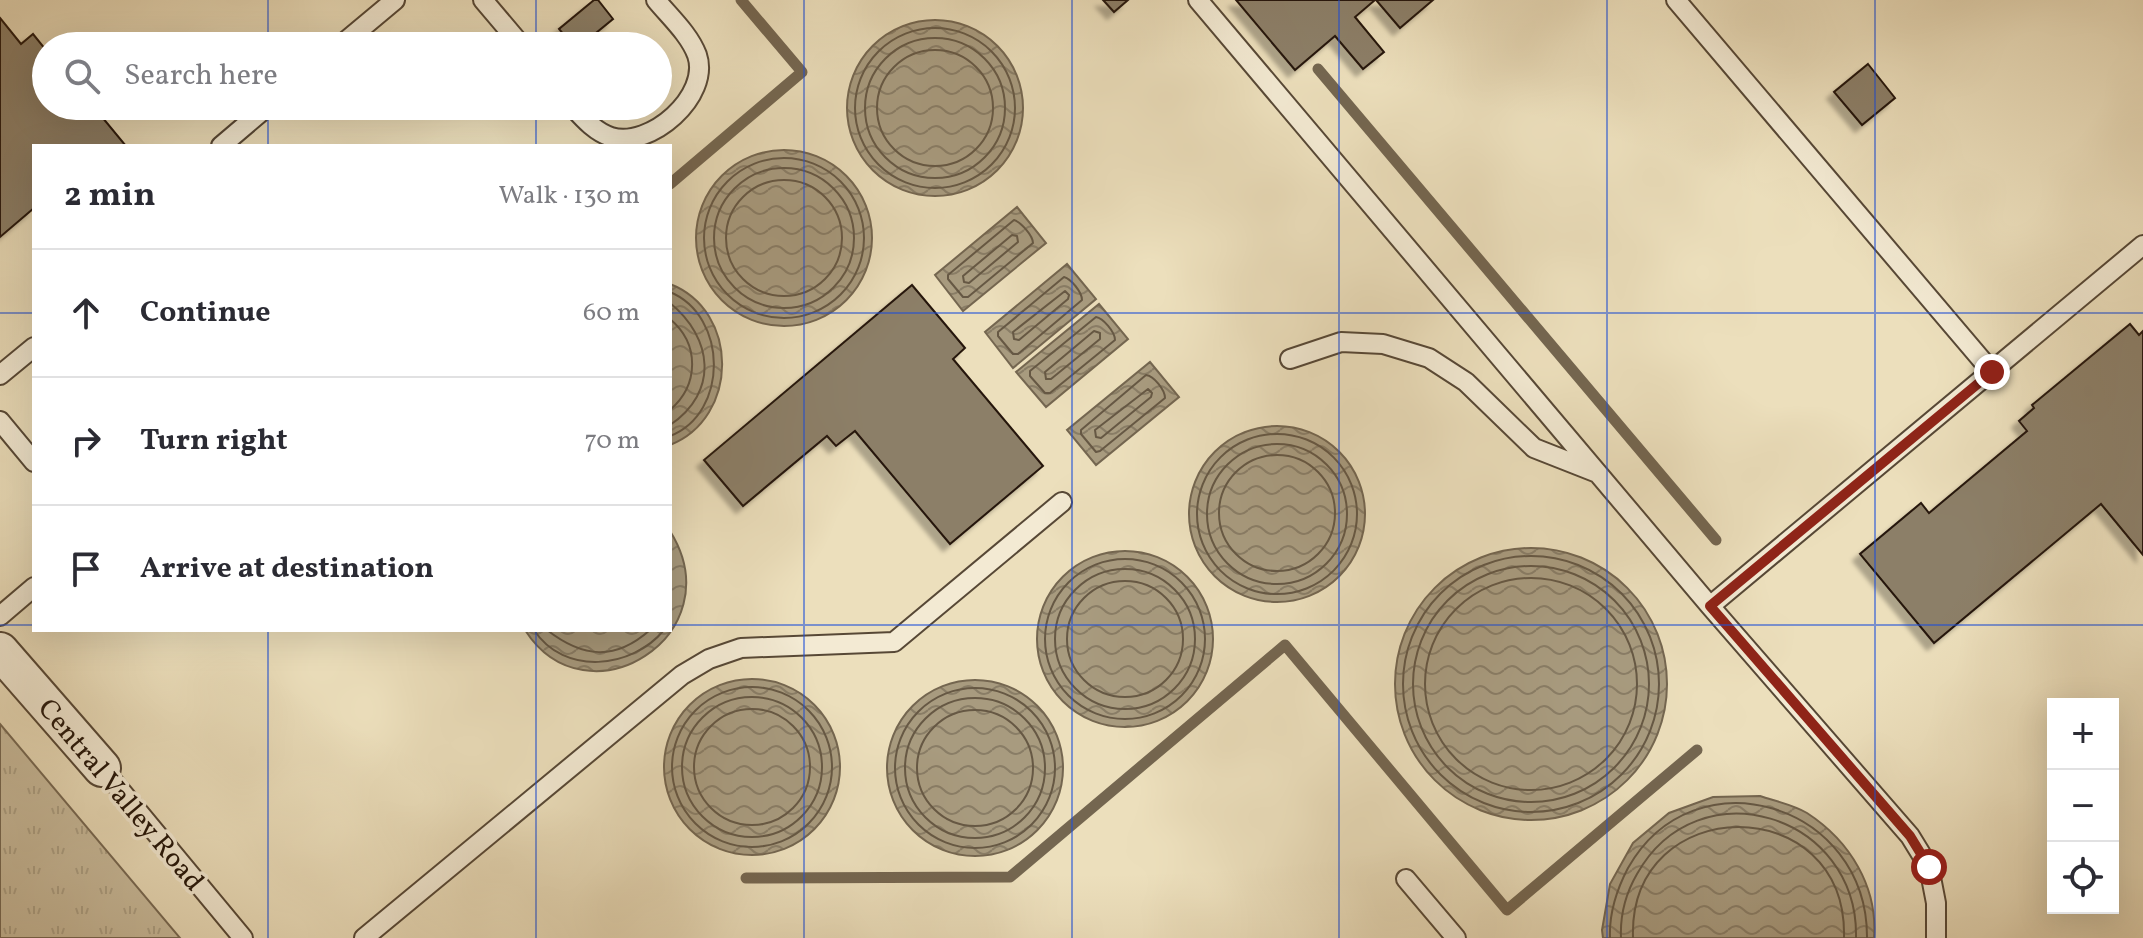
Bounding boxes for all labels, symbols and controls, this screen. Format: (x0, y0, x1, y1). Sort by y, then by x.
search box (32, 32, 672, 120)
icon: search (60, 54, 104, 98)
text: Search here (124, 55, 278, 97)
text: 2 min (64, 173, 156, 220)
text: Walk · 130 m (499, 178, 640, 214)
icon: ahead (64, 291, 108, 335)
text: Continue (140, 292, 271, 334)
text: 60 m (583, 295, 640, 331)
route end (1974, 354, 2010, 390)
icon: right (64, 419, 108, 463)
text: Turn right (140, 420, 288, 462)
text: 70 m (585, 423, 640, 459)
icon: arrive (64, 547, 108, 591)
text: Arrive at destination (140, 548, 434, 590)
street label: Central Valley Road (28, 691, 212, 900)
map controls (2047, 698, 2119, 914)
button: + (2047, 698, 2119, 770)
button: − (2047, 770, 2119, 842)
button: locate (2047, 842, 2119, 914)
route start (1911, 849, 1947, 885)

